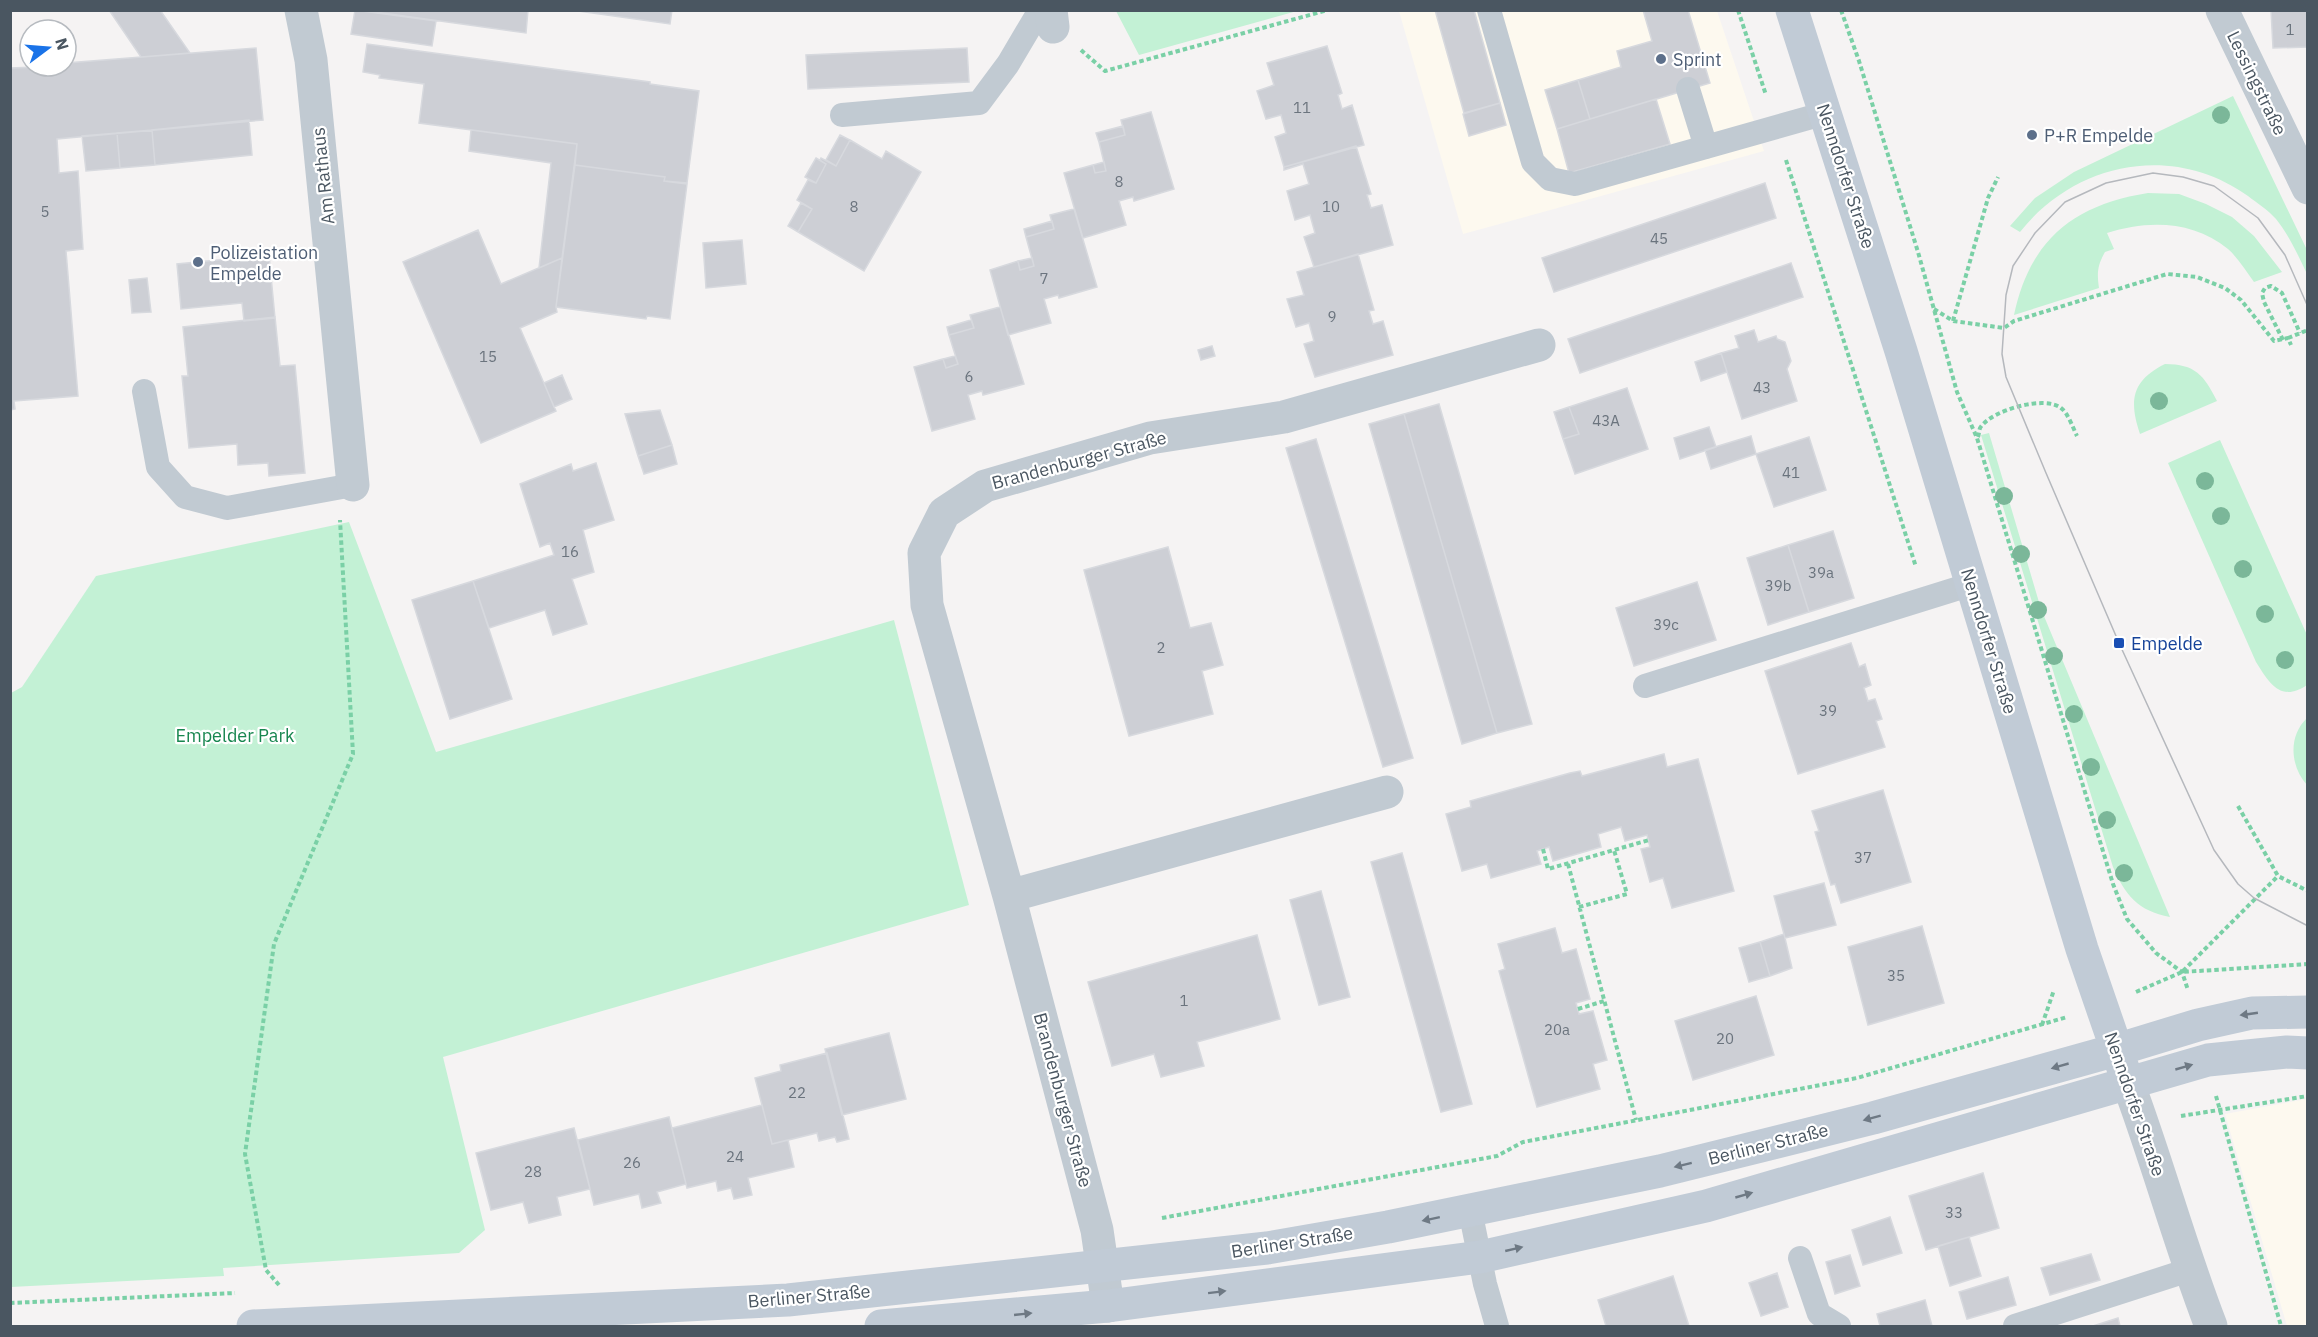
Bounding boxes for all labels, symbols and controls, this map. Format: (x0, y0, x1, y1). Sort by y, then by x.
north arrow (18, 18, 78, 78)
house number: 1 (2285, 20, 2295, 39)
street label: Lessingstraße (2222, 27, 2292, 139)
text: N (51, 36, 74, 52)
place label: Sprint (1673, 48, 1722, 71)
marker: Sprint (1654, 52, 1668, 66)
house number: 11 (1293, 98, 1311, 117)
street label: Nenndorfer Straße (1812, 101, 1880, 252)
place label: P+R Empelde (2044, 124, 2153, 147)
street label: Am Rathaus (306, 126, 340, 226)
marker: P+R Empelde (2025, 128, 2039, 142)
house number: 8 (1114, 172, 1124, 191)
house number: 8 (849, 197, 859, 216)
house number: 10 (1322, 197, 1340, 216)
house number: 5 (40, 202, 50, 221)
house number: 45 (1650, 229, 1668, 248)
place label: Polizeistation Empelde (210, 241, 318, 285)
marker: Polizeistation Empelde (191, 255, 205, 269)
house number: 7 (1039, 269, 1049, 288)
house number: 9 (1327, 307, 1337, 326)
house number: 15 (479, 347, 497, 366)
house number: 6 (964, 367, 974, 386)
house number: 43 (1753, 378, 1771, 397)
house number: 43A (1592, 411, 1620, 430)
street label: Brandenburger Straße (989, 426, 1169, 494)
house number: 41 (1782, 463, 1800, 482)
house number: 16 (561, 542, 579, 561)
house number: 39a (1808, 563, 1834, 582)
street label: Nenndorfer Straße (1956, 565, 2022, 717)
house number: 39b (1765, 576, 1791, 595)
house number: 39c (1653, 615, 1679, 634)
place label: Empelde (2131, 632, 2203, 655)
marker: Empelde (2112, 636, 2126, 650)
house number: 2 (1156, 638, 1166, 657)
house number: 39 (1819, 701, 1837, 720)
park label: Empelder Park (175, 724, 295, 747)
house number: 37 (1854, 848, 1872, 867)
house number: 35 (1887, 966, 1905, 985)
house number: 1 (1179, 991, 1189, 1010)
street label: Brandenburger Straße (1029, 1010, 1097, 1190)
one-way arrow (2240, 1010, 2259, 1019)
house number: 20a (1544, 1020, 1570, 1039)
house number: 20 (1716, 1029, 1734, 1048)
street label: Nenndorfer Straße (2100, 1029, 2171, 1179)
one-way arrow (2051, 1062, 2069, 1071)
one-way arrow (2175, 1062, 2193, 1071)
house number: 22 (788, 1083, 806, 1102)
one-way arrow (1863, 1113, 1881, 1123)
street label: Berliner Straße (1706, 1118, 1831, 1170)
house number: 24 (726, 1147, 744, 1166)
house number: 26 (623, 1153, 641, 1172)
one-way arrow (1674, 1161, 1692, 1171)
house number: 28 (524, 1162, 542, 1181)
one-way arrow (1735, 1190, 1753, 1199)
house number: 33 (1945, 1203, 1963, 1222)
one-way arrow (1421, 1214, 1440, 1224)
street label: Berliner Straße (1229, 1221, 1355, 1263)
one-way arrow (1504, 1244, 1523, 1254)
street label: Berliner Straße (747, 1279, 871, 1313)
one-way arrow (1207, 1288, 1226, 1297)
one-way arrow (1014, 1309, 1033, 1319)

